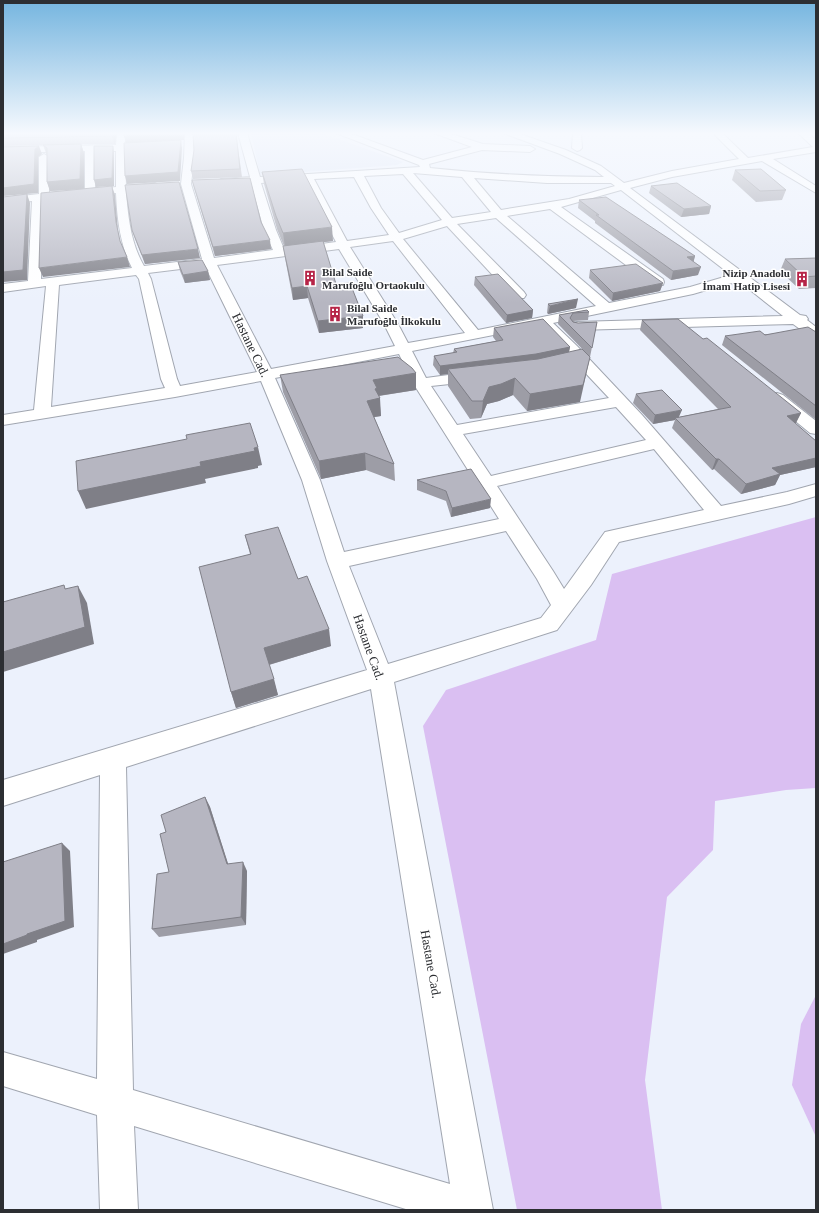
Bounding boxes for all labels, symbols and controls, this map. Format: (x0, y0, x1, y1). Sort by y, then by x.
place label: Bilal Saide Marufoğlu Ortaokulu (322, 266, 425, 291)
place label: Nizip Anadolu İmam Hatip Lisesi (703, 267, 790, 292)
building icon: Bilal Saide Marufoğlu Ortaokulu (301, 269, 319, 287)
building icon: Nizip Anadolu İmam Hatip Lisesi (793, 270, 811, 288)
place label: Bilal Saide Marufoğlu İlkokulu (347, 302, 441, 327)
building icon: Bilal Saide Marufoğlu İlkokulu (326, 305, 344, 323)
street label: Hastane Cad. (229, 311, 273, 379)
street label: Hastane Cad. (350, 612, 388, 682)
street label: Hastane Cad. (418, 929, 444, 999)

